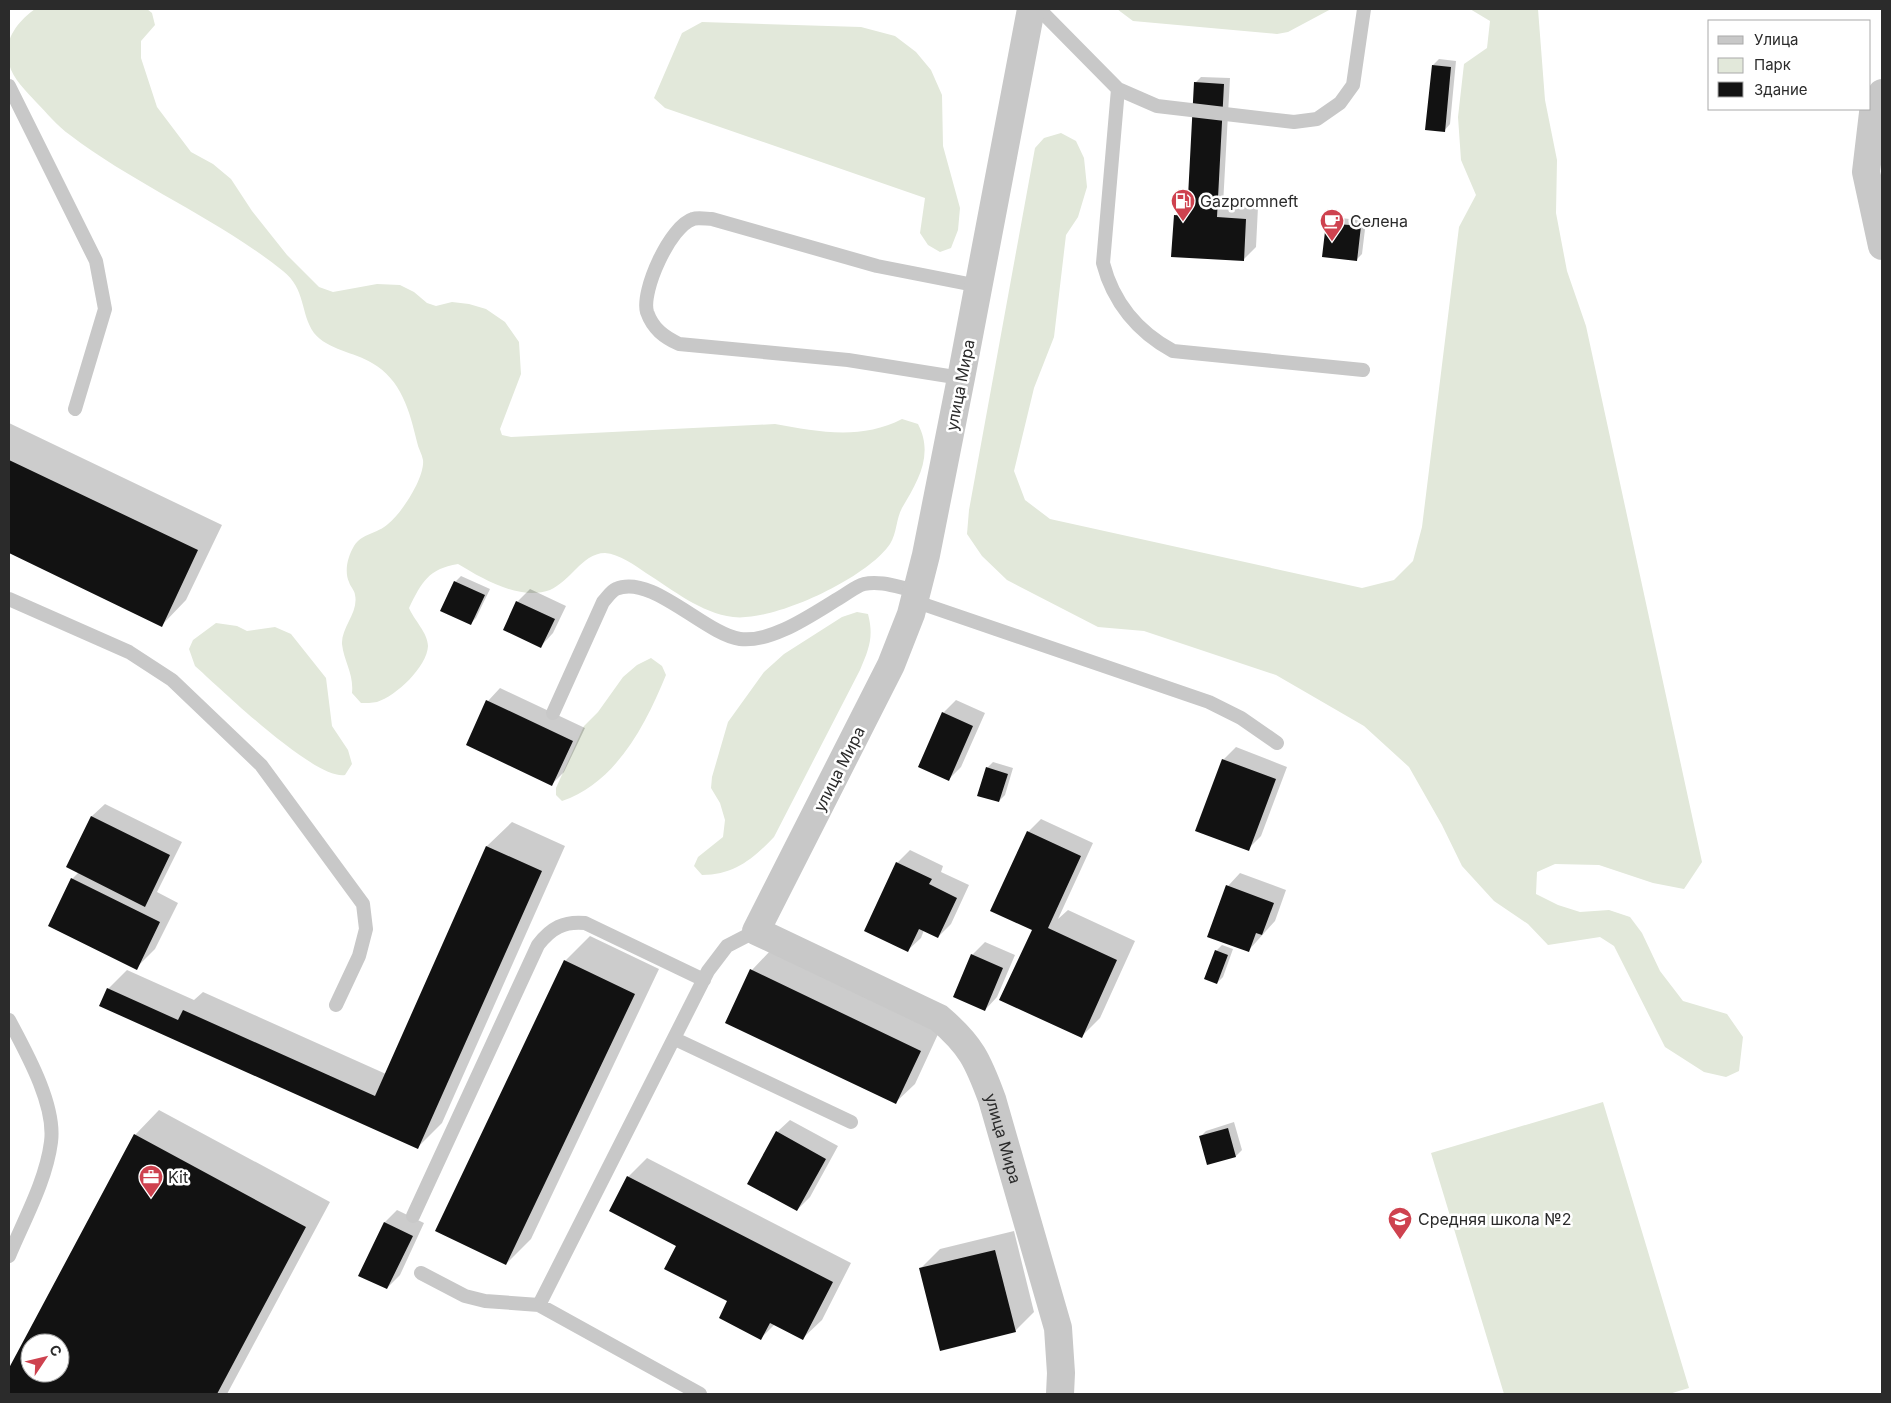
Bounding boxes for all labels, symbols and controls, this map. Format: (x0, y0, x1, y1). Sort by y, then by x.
legend (1708, 20, 1871, 110)
text: Улица (1754, 30, 1798, 49)
text: Парк (1754, 55, 1791, 74)
text: Здание (1754, 80, 1808, 99)
fuel station icon: Gazpromneft (1170, 188, 1196, 222)
place label: Gazpromneft (1200, 191, 1298, 211)
cafe icon: Селена (1319, 208, 1345, 242)
place label: Селена (1350, 211, 1408, 231)
street label: улица Мира (941, 338, 979, 432)
street label: улица Мира (809, 723, 869, 815)
street label: улица Мира (981, 1090, 1026, 1186)
office icon: Kit (138, 1164, 164, 1198)
place label: Kit (168, 1167, 188, 1187)
school or university icon: Средняя школа №2 (1387, 1206, 1413, 1240)
place label: Средняя школа №2 (1418, 1209, 1572, 1229)
north arrow (20, 1333, 70, 1383)
text: С (46, 1341, 66, 1359)

